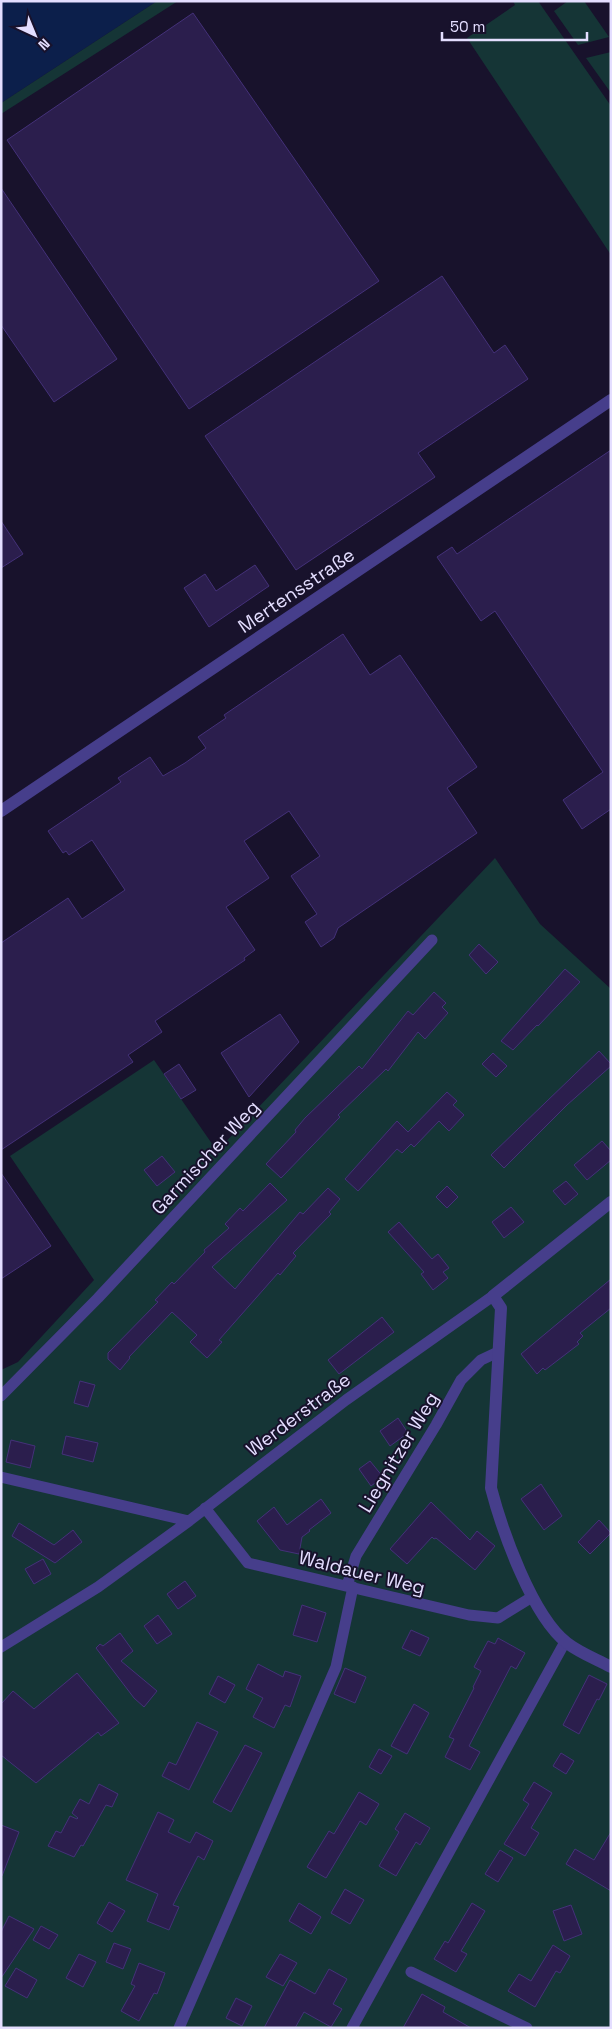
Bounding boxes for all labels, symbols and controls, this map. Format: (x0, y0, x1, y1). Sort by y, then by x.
north arrow (10, 10, 60, 60)
scale bar (442, 10, 587, 42)
text: 50 m (450, 17, 485, 36)
text: N (34, 35, 54, 54)
street label: Mertensstraße (233, 542, 359, 639)
street label: Garmischer Weg (146, 1095, 265, 1220)
street label: Werderstraße (241, 1367, 355, 1462)
street label: Liegnitzer Weg (353, 1388, 444, 1517)
street label: Waldauer Weg (296, 1545, 428, 1600)

